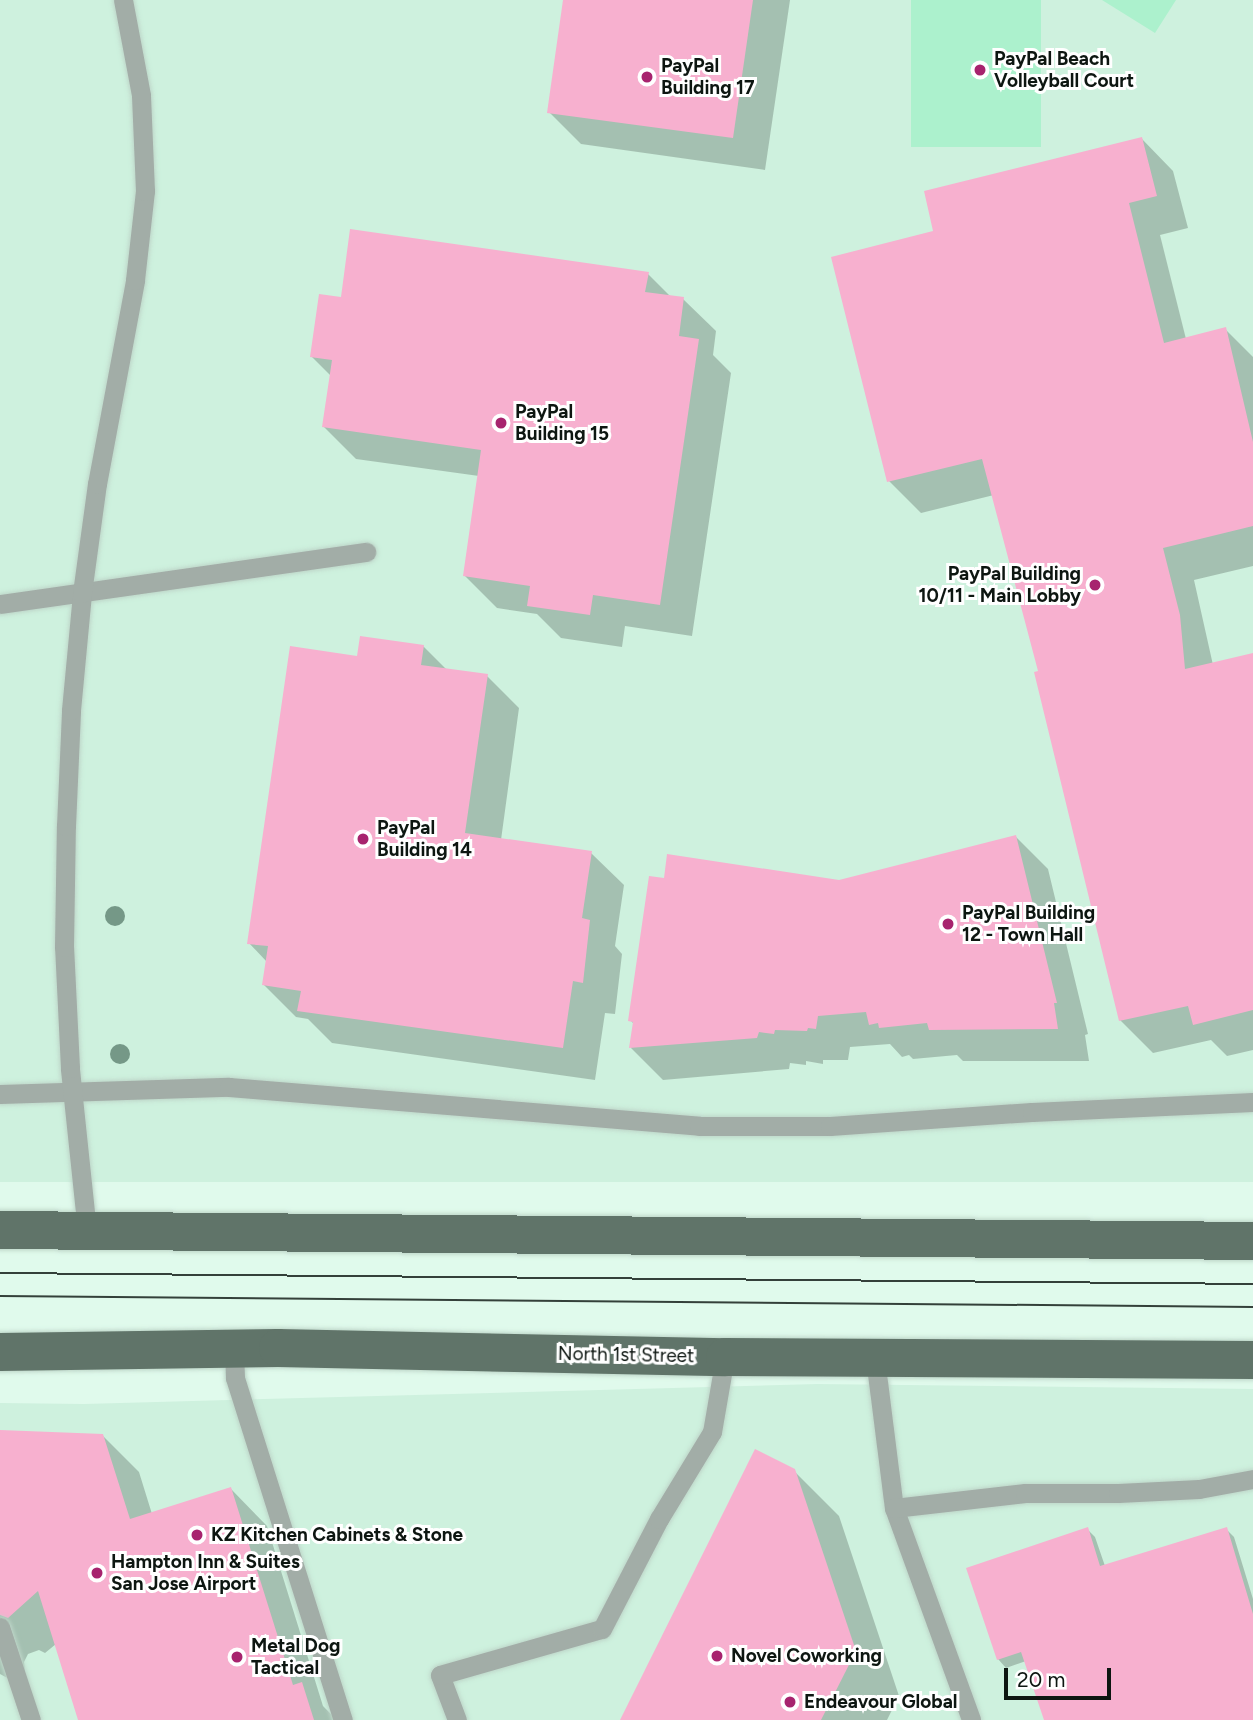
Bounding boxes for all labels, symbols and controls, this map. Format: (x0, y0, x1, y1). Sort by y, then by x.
place label: PayPal Beach Volleyball Court (994, 48, 1134, 92)
place label: PayPal Building 17 (661, 55, 755, 99)
marker: PayPal Beach Volleyball Court (972, 62, 988, 78)
marker: PayPal Building 17 (639, 69, 655, 85)
place label: PayPal Building 15 (515, 401, 609, 445)
marker: PayPal Building 15 (493, 415, 509, 431)
place label: PayPal Building 10/11 - Main Lobby (919, 563, 1081, 607)
marker: PayPal Building 10/11 - Main Lobby (1087, 577, 1103, 593)
place label: PayPal Building 14 (377, 817, 472, 861)
marker: PayPal Building 14 (355, 831, 371, 847)
place label: PayPal Building 12 - Town Hall (962, 902, 1095, 946)
marker: PayPal Building 12 - Town Hall (940, 916, 956, 932)
street label: North 1st Street (558, 1342, 694, 1368)
place label: KZ Kitchen Cabinets & Stone (211, 1524, 463, 1546)
marker: KZ Kitchen Cabinets & Stone (189, 1527, 205, 1543)
place label: Hampton Inn & Suites San Jose Airport (111, 1551, 300, 1595)
marker: Hampton Inn & Suites San Jose Airport (89, 1565, 105, 1581)
place label: Metal Dog Tactical (251, 1635, 340, 1679)
place label: Novel Coworking (731, 1645, 882, 1667)
marker: Novel Coworking (709, 1648, 725, 1664)
marker: Metal Dog Tactical (229, 1649, 245, 1665)
scale bar (1008, 1654, 1115, 1698)
text: 20 m (1017, 1667, 1065, 1692)
place label: Endeavour Global (804, 1691, 957, 1713)
marker: Endeavour Global (782, 1694, 798, 1710)

